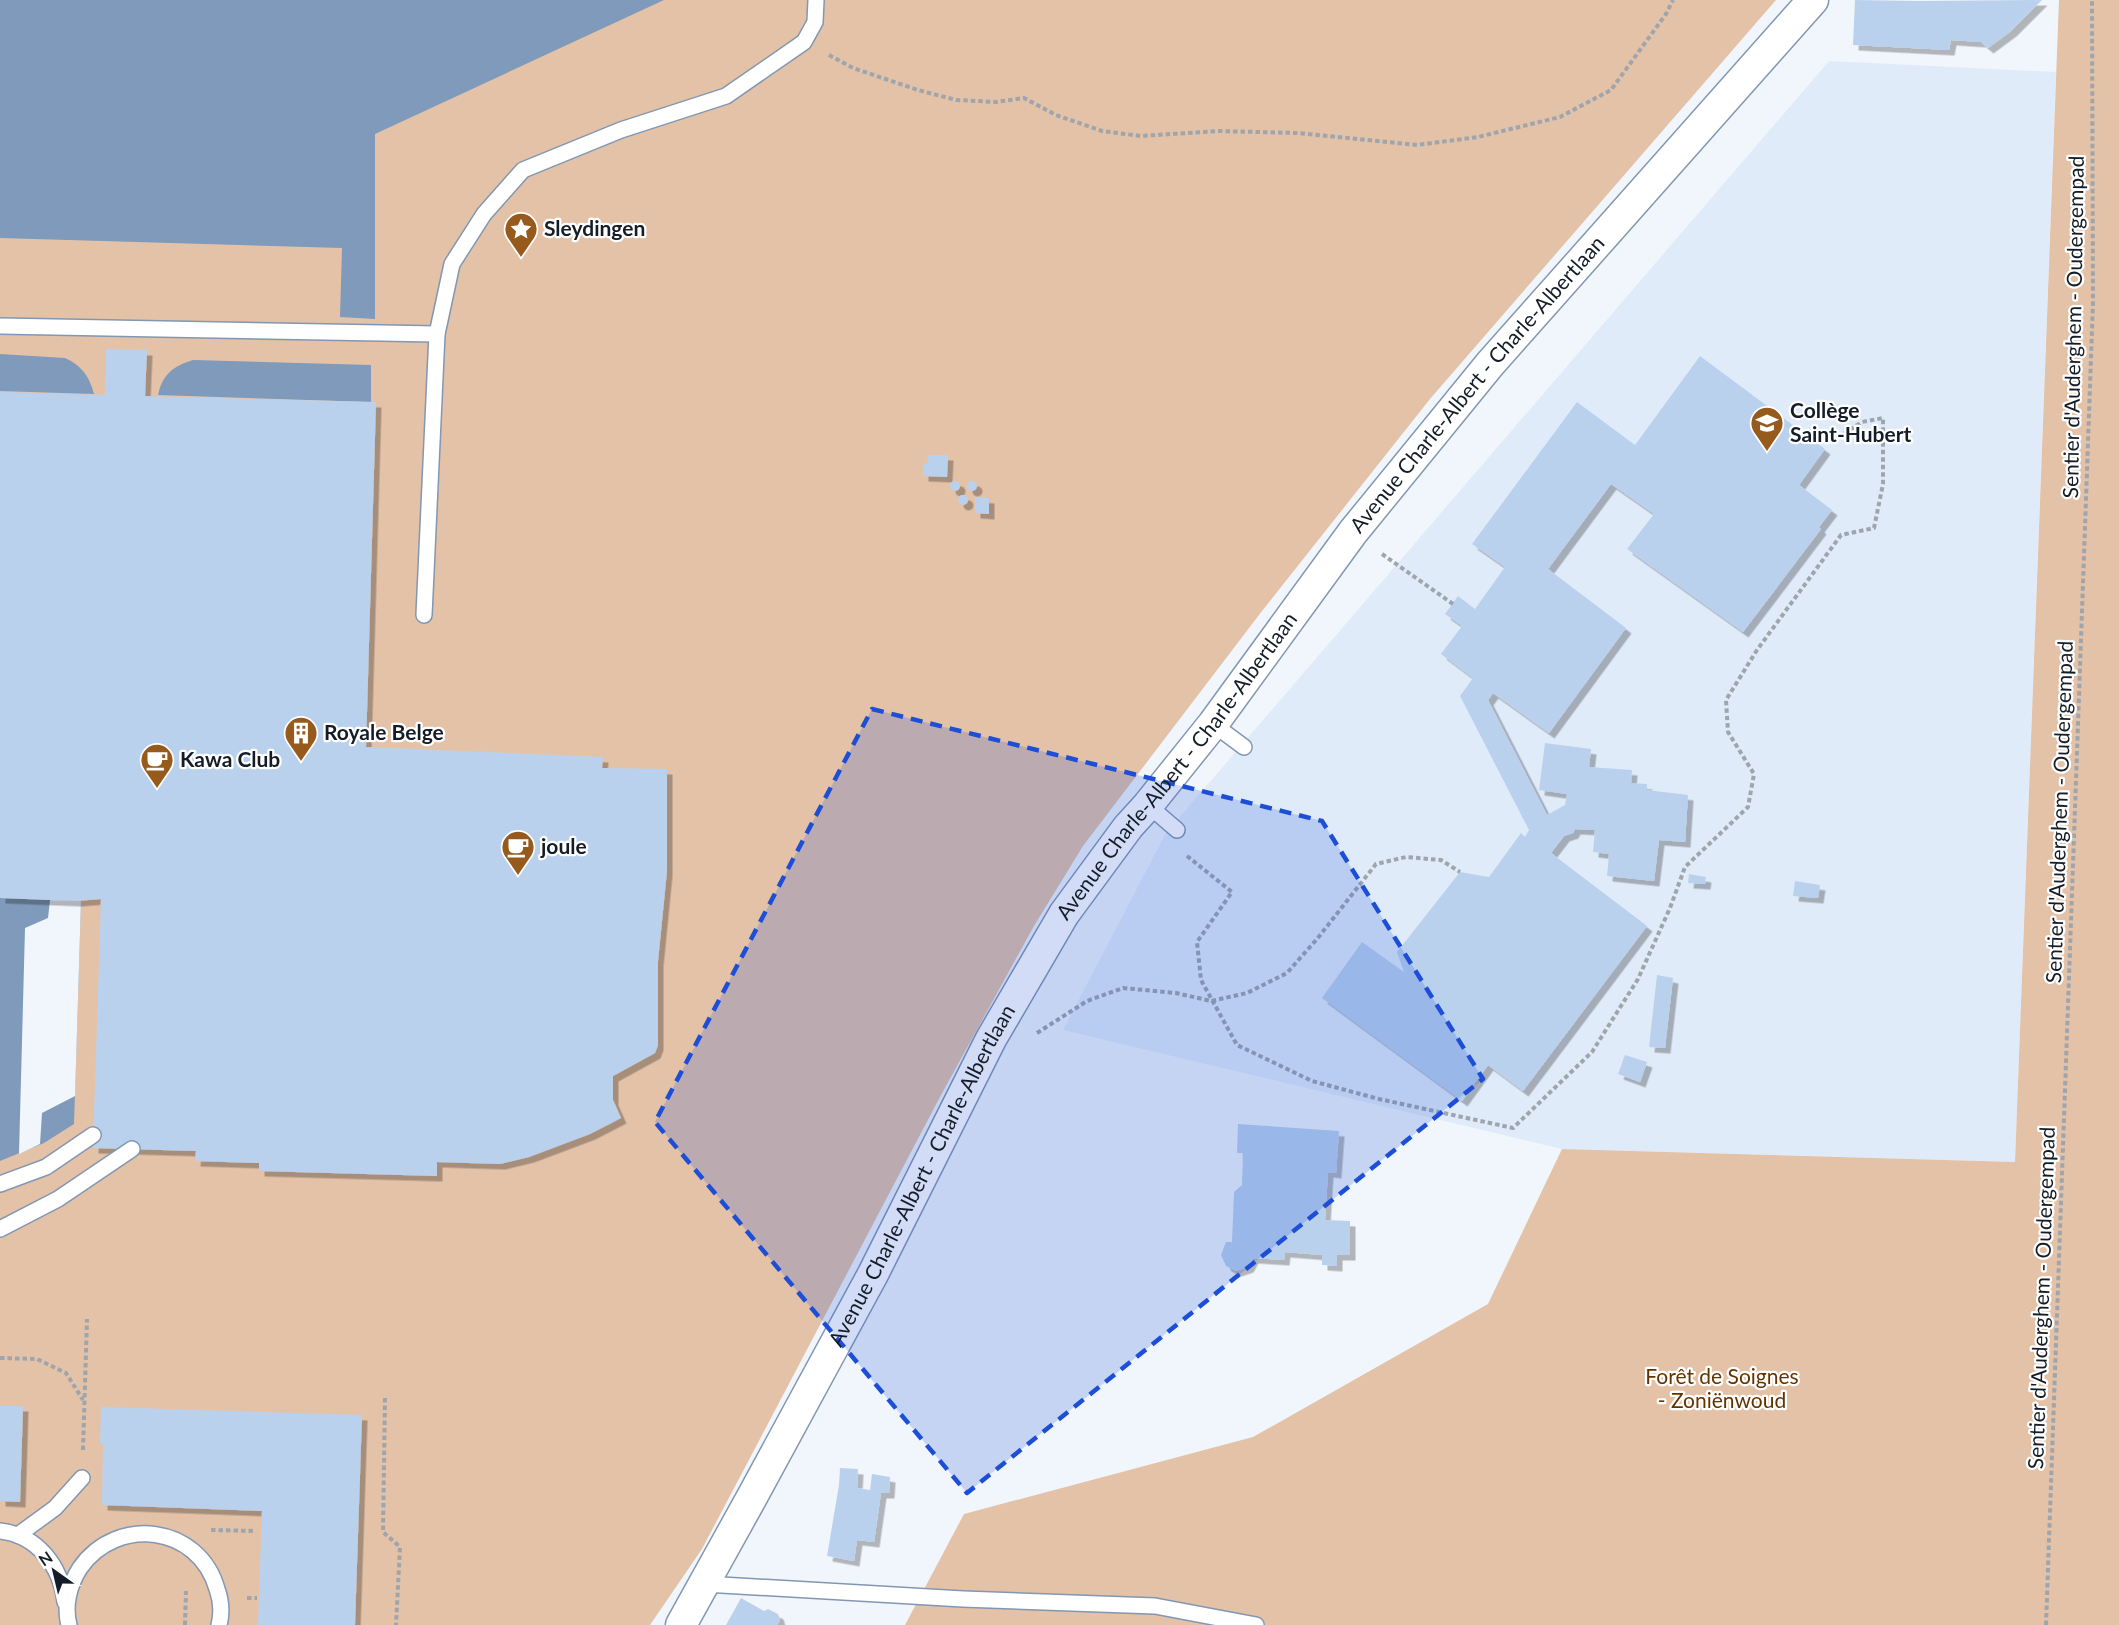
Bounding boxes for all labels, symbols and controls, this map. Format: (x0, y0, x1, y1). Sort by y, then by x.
street label: Sentier d'Auderghem - Oudergempad (2057, 155, 2088, 498)
place icon: Sleydingen (503, 211, 539, 258)
place label: Sleydingen (544, 215, 645, 240)
street label: Avenue Charle-Albert - Charle-Albertlaan (1344, 230, 1609, 537)
place label: Collège Saint-Hubert (1790, 397, 1912, 446)
school or university icon: Collège Saint-Hubert (1749, 405, 1785, 452)
street label: Avenue Charle-Albert - Charle-Albertlaan (1050, 607, 1301, 924)
street label: Sentier d'Auderghem - Oudergempad (2040, 640, 2077, 984)
building icon: Royale Belge (283, 715, 319, 762)
place label: Royale Belge (324, 719, 444, 744)
cafe icon: Kawa Club (139, 742, 175, 789)
place label: Kawa Club (180, 746, 280, 771)
cafe icon: joule (500, 829, 536, 876)
place label: joule (540, 833, 587, 858)
street label: Avenue Charle-Albert - Charle-Albertlaan (822, 1000, 1019, 1350)
street label: Sentier d'Auderghem - Oudergempad (2022, 1126, 2059, 1470)
park label: Forêt de Soignes - Zoniënwoud (1645, 1363, 1799, 1412)
north arrow (24, 1541, 84, 1601)
text: N (35, 1547, 56, 1569)

